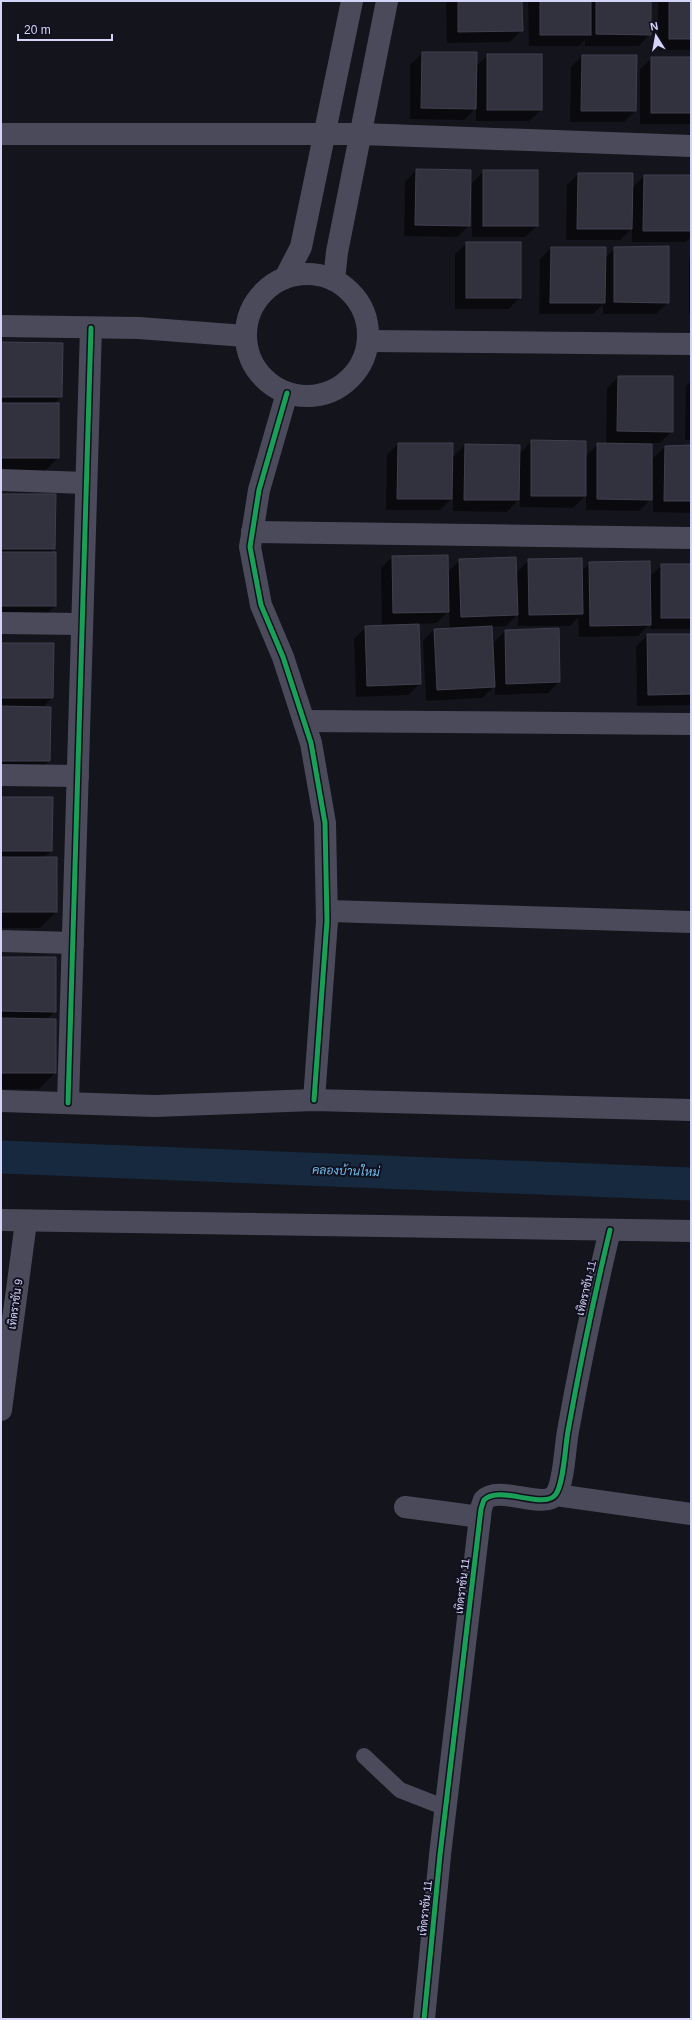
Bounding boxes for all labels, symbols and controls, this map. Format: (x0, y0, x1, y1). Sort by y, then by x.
scale bar (18, 16, 112, 42)
north arrow (636, 16, 676, 56)
text: N (649, 20, 659, 33)
text: 20 m (24, 23, 51, 37)
water label: คลองบ้านใหม่ (312, 1162, 381, 1179)
street label: เทิดราชัน 11 (573, 1259, 598, 1317)
street label: เทิดราชัน 9 (5, 1278, 24, 1330)
street label: เทิดราชัน 11 (452, 1557, 471, 1615)
street label: เทิดราชัน 11 (415, 1879, 434, 1936)

